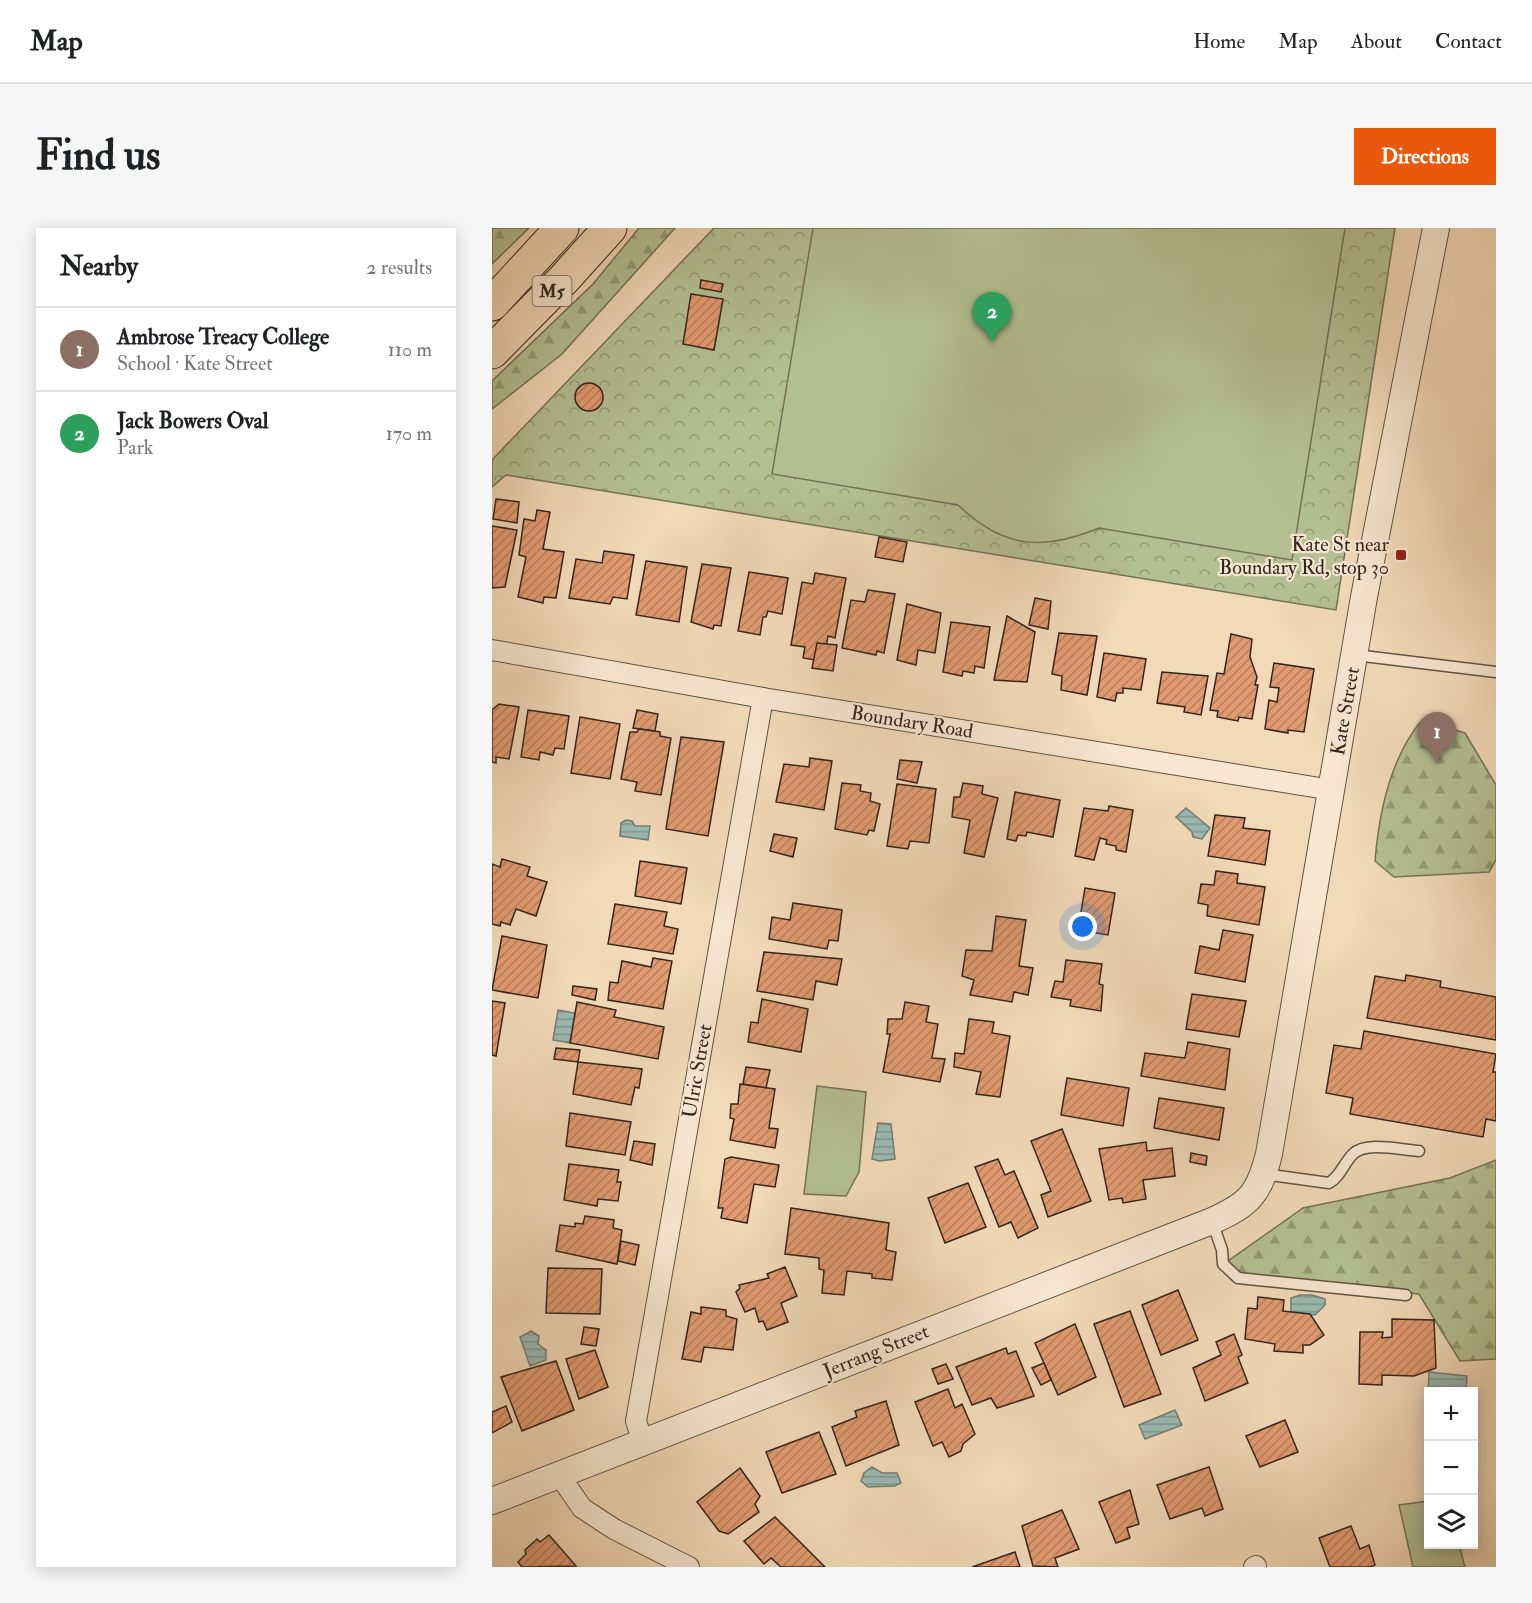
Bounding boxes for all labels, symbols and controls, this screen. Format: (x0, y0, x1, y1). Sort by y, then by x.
text: Map (30, 24, 83, 59)
text: Home (1193, 28, 1245, 55)
text: Map (1278, 28, 1318, 55)
text: About (1351, 28, 1402, 55)
text: Contact (1435, 28, 1502, 55)
button: Directions (1354, 128, 1496, 185)
text: Find us (36, 130, 160, 182)
text: Nearby (60, 251, 138, 283)
text: 2 results (366, 255, 432, 280)
road number: M5 (532, 276, 572, 306)
pin: 2 (972, 292, 1012, 342)
text: Ambrose Treacy College (117, 323, 329, 351)
text: 1 (76, 337, 83, 362)
text: 110 m (388, 337, 432, 362)
text: School · Kate Street (117, 351, 273, 376)
text: Jack Bowers Oval (117, 407, 268, 435)
text: 2 (74, 421, 85, 446)
text: 170 m (386, 421, 432, 446)
text: Park (117, 435, 153, 460)
place label: Kate St near Boundary Rd, stop 30 (1219, 532, 1390, 581)
marker: Kate St near Boundary Rd, stop 30 (1394, 548, 1408, 562)
street label: Kate Street (1325, 664, 1365, 757)
street label: Boundary Road (849, 700, 975, 744)
pin: 1 (1418, 712, 1456, 762)
your location (1068, 912, 1097, 941)
street label: Ulric Street (676, 1022, 718, 1120)
street label: Jerrang Street (819, 1318, 933, 1384)
map controls (1424, 1387, 1478, 1549)
button: + (1424, 1387, 1478, 1441)
button: − (1424, 1441, 1478, 1495)
button: layers (1424, 1495, 1478, 1549)

